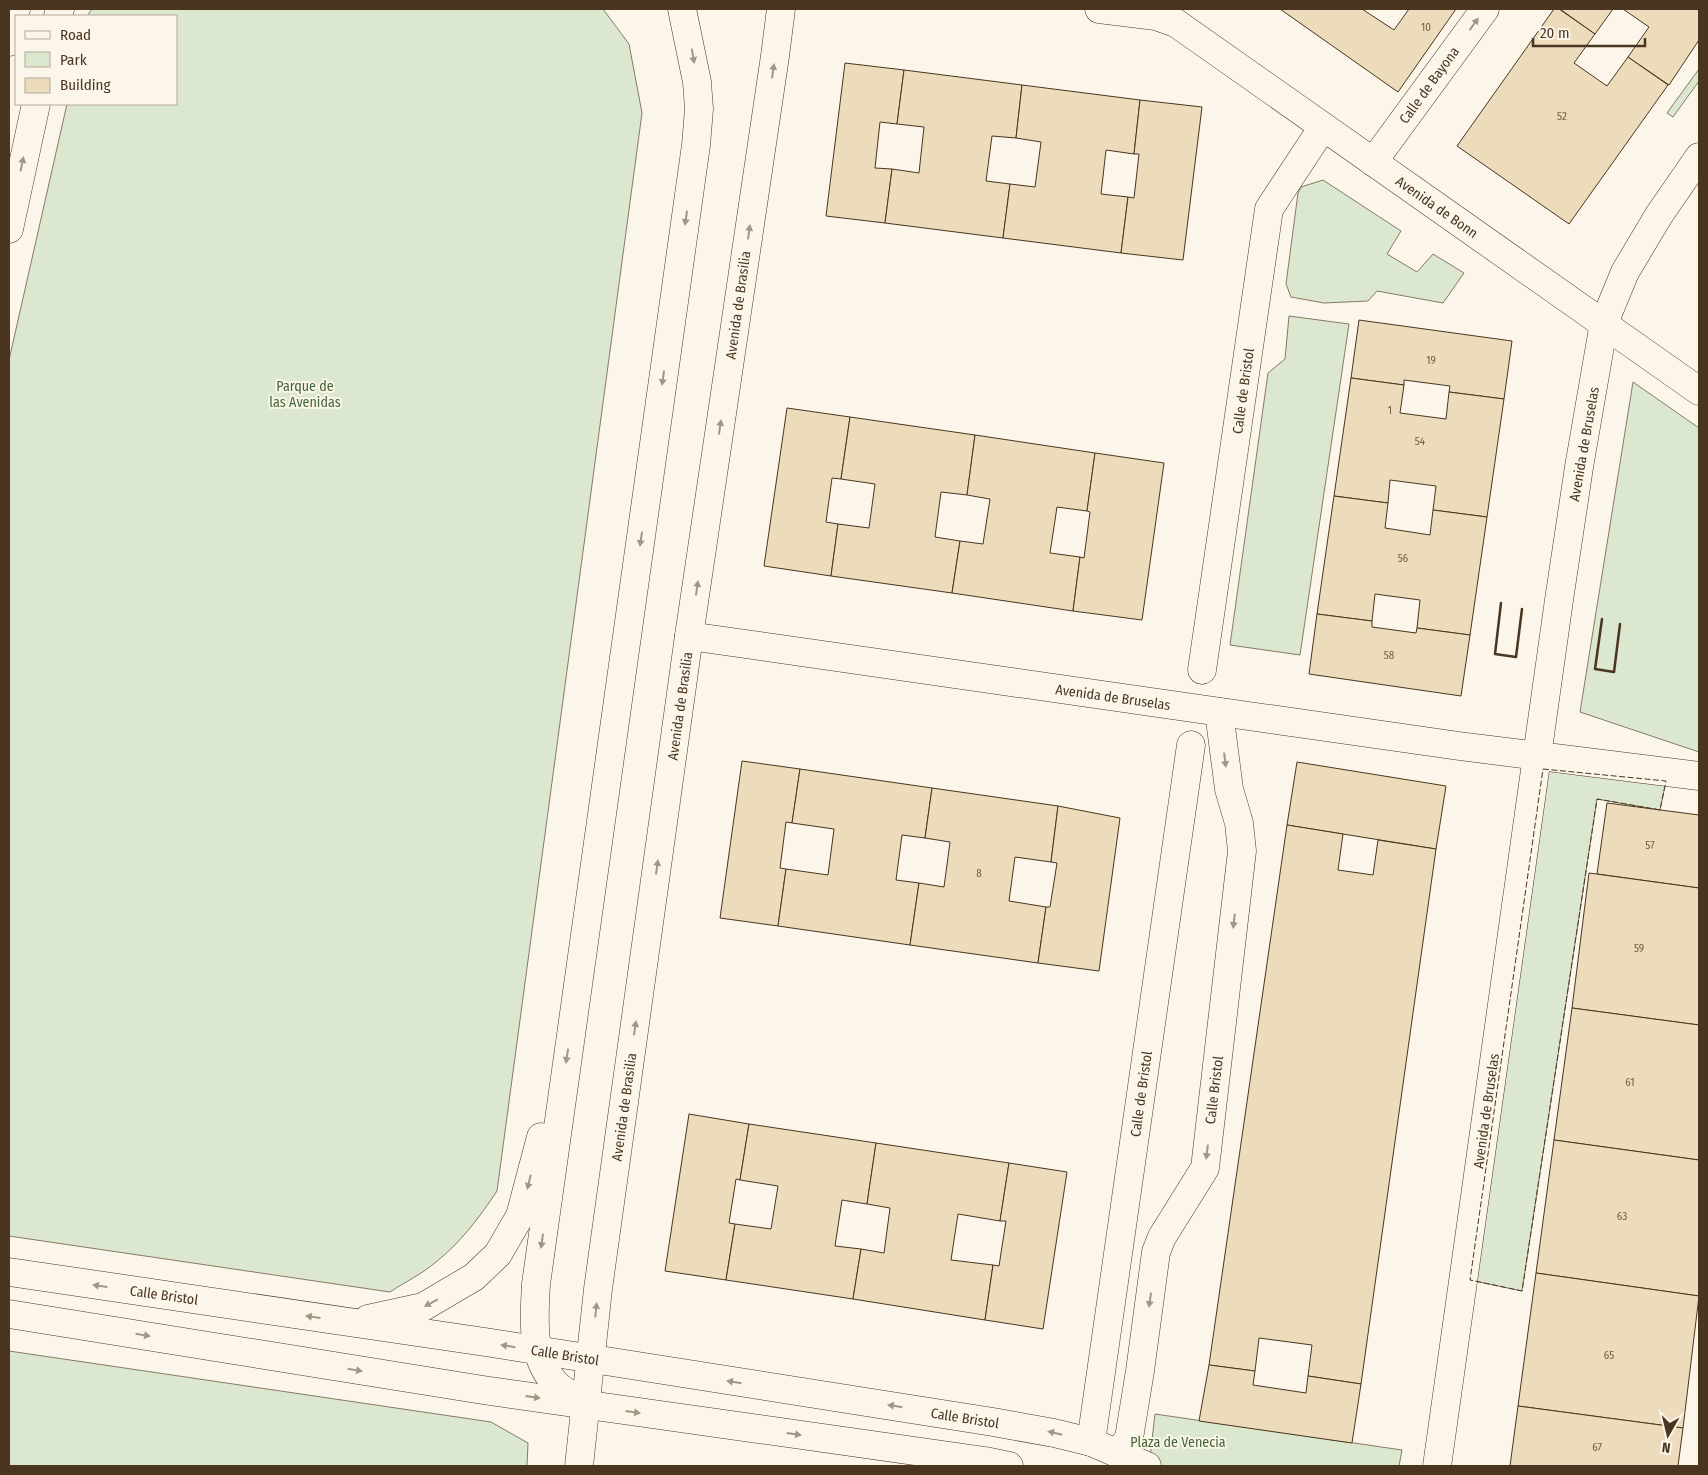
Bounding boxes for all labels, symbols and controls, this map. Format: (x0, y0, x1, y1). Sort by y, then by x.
legend (15, 15, 178, 105)
scale bar (1533, 15, 1646, 47)
one-way arrow (1469, 17, 1479, 31)
house number: 10 (1421, 21, 1431, 34)
text: 20 m (1540, 24, 1570, 42)
text: Road (60, 26, 91, 44)
street label: Calle de Bayona (1396, 43, 1463, 127)
one-way arrow (689, 49, 697, 65)
text: Park (60, 51, 87, 69)
one-way arrow (769, 63, 777, 79)
text: Building (60, 76, 111, 94)
house number: 52 (1557, 110, 1567, 123)
one-way arrow (18, 156, 26, 172)
street label: Avenida de Bonn (1392, 173, 1481, 242)
one-way arrow (682, 210, 690, 226)
one-way arrow (746, 224, 754, 240)
street label: Avenida de Brasilia (722, 250, 755, 360)
street label: Calle de Bristol (1229, 347, 1258, 435)
house number: 19 (1426, 354, 1436, 367)
one-way arrow (659, 371, 667, 387)
park label: Parque de las Avenidas (269, 378, 341, 411)
street label: Avenida de Bruselas (1566, 386, 1603, 503)
house number: 1 (1388, 404, 1392, 417)
one-way arrow (717, 419, 725, 435)
house number: 54 (1415, 435, 1426, 448)
one-way arrow (636, 532, 644, 548)
house number: 56 (1398, 552, 1409, 565)
one-way arrow (693, 580, 701, 596)
house number: 58 (1384, 649, 1395, 662)
street label: Avenida de Brasilia (664, 651, 697, 761)
street label: Avenida de Bruselas (1054, 681, 1171, 714)
one-way arrow (1221, 753, 1229, 769)
house number: 57 (1645, 839, 1655, 852)
one-way arrow (653, 859, 661, 875)
house number: 8 (976, 867, 982, 880)
one-way arrow (1230, 913, 1238, 929)
house number: 59 (1634, 942, 1644, 955)
one-way arrow (631, 1020, 639, 1036)
one-way arrow (563, 1048, 571, 1064)
street label: Calle de Bristol (1127, 1050, 1156, 1138)
street label: Avenida de Brasilia (608, 1052, 641, 1162)
street label: Avenida de Bruselas (1470, 1053, 1503, 1170)
street label: Calle Bristol (1202, 1055, 1227, 1125)
house number: 61 (1625, 1076, 1635, 1089)
one-way arrow (1203, 1144, 1211, 1160)
one-way arrow (525, 1175, 533, 1190)
house number: 63 (1617, 1210, 1627, 1223)
one-way arrow (537, 1233, 545, 1249)
one-way arrow (92, 1281, 108, 1289)
street label: Calle Bristol (129, 1282, 199, 1309)
one-way arrow (1146, 1292, 1154, 1308)
one-way arrow (423, 1299, 438, 1307)
one-way arrow (592, 1302, 600, 1318)
one-way arrow (304, 1313, 320, 1321)
one-way arrow (136, 1332, 152, 1340)
one-way arrow (500, 1341, 516, 1349)
street label: Calle Bristol (530, 1342, 600, 1369)
house number: 65 (1604, 1349, 1614, 1362)
one-way arrow (348, 1366, 364, 1374)
one-way arrow (726, 1377, 742, 1385)
one-way arrow (526, 1394, 542, 1402)
one-way arrow (886, 1402, 902, 1410)
street label: Calle Bristol (930, 1405, 1000, 1432)
one-way arrow (626, 1408, 642, 1416)
north arrow (1643, 1410, 1693, 1460)
one-way arrow (1047, 1429, 1062, 1437)
one-way arrow (787, 1431, 803, 1439)
park label: Plaza de Venecia (1130, 1434, 1226, 1451)
text: N (1661, 1438, 1672, 1456)
house number: 67 (1592, 1441, 1602, 1454)

